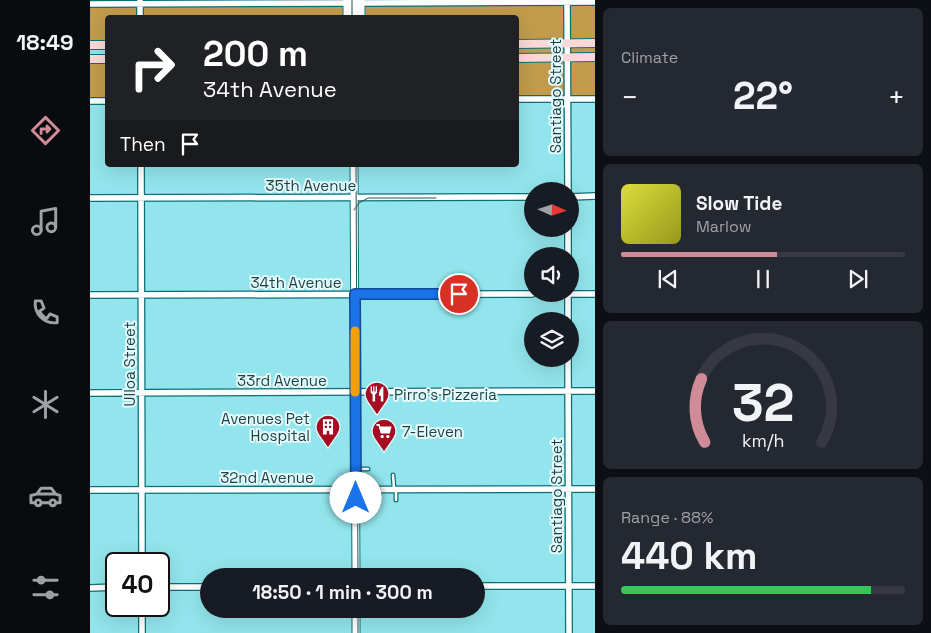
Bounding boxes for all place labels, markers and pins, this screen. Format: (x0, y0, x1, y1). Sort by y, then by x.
pin (438, 273, 480, 315)
restaurant icon: Pirro's Pizzeria (364, 381, 390, 415)
place label: Pirro's Pizzeria (394, 385, 497, 404)
place label: Avenues Pet Hospital (221, 409, 310, 445)
building icon: Avenues Pet Hospital (315, 414, 341, 448)
supermarket icon: 7-Eleven (371, 418, 397, 452)
place label: 7-Eleven (402, 422, 463, 441)

